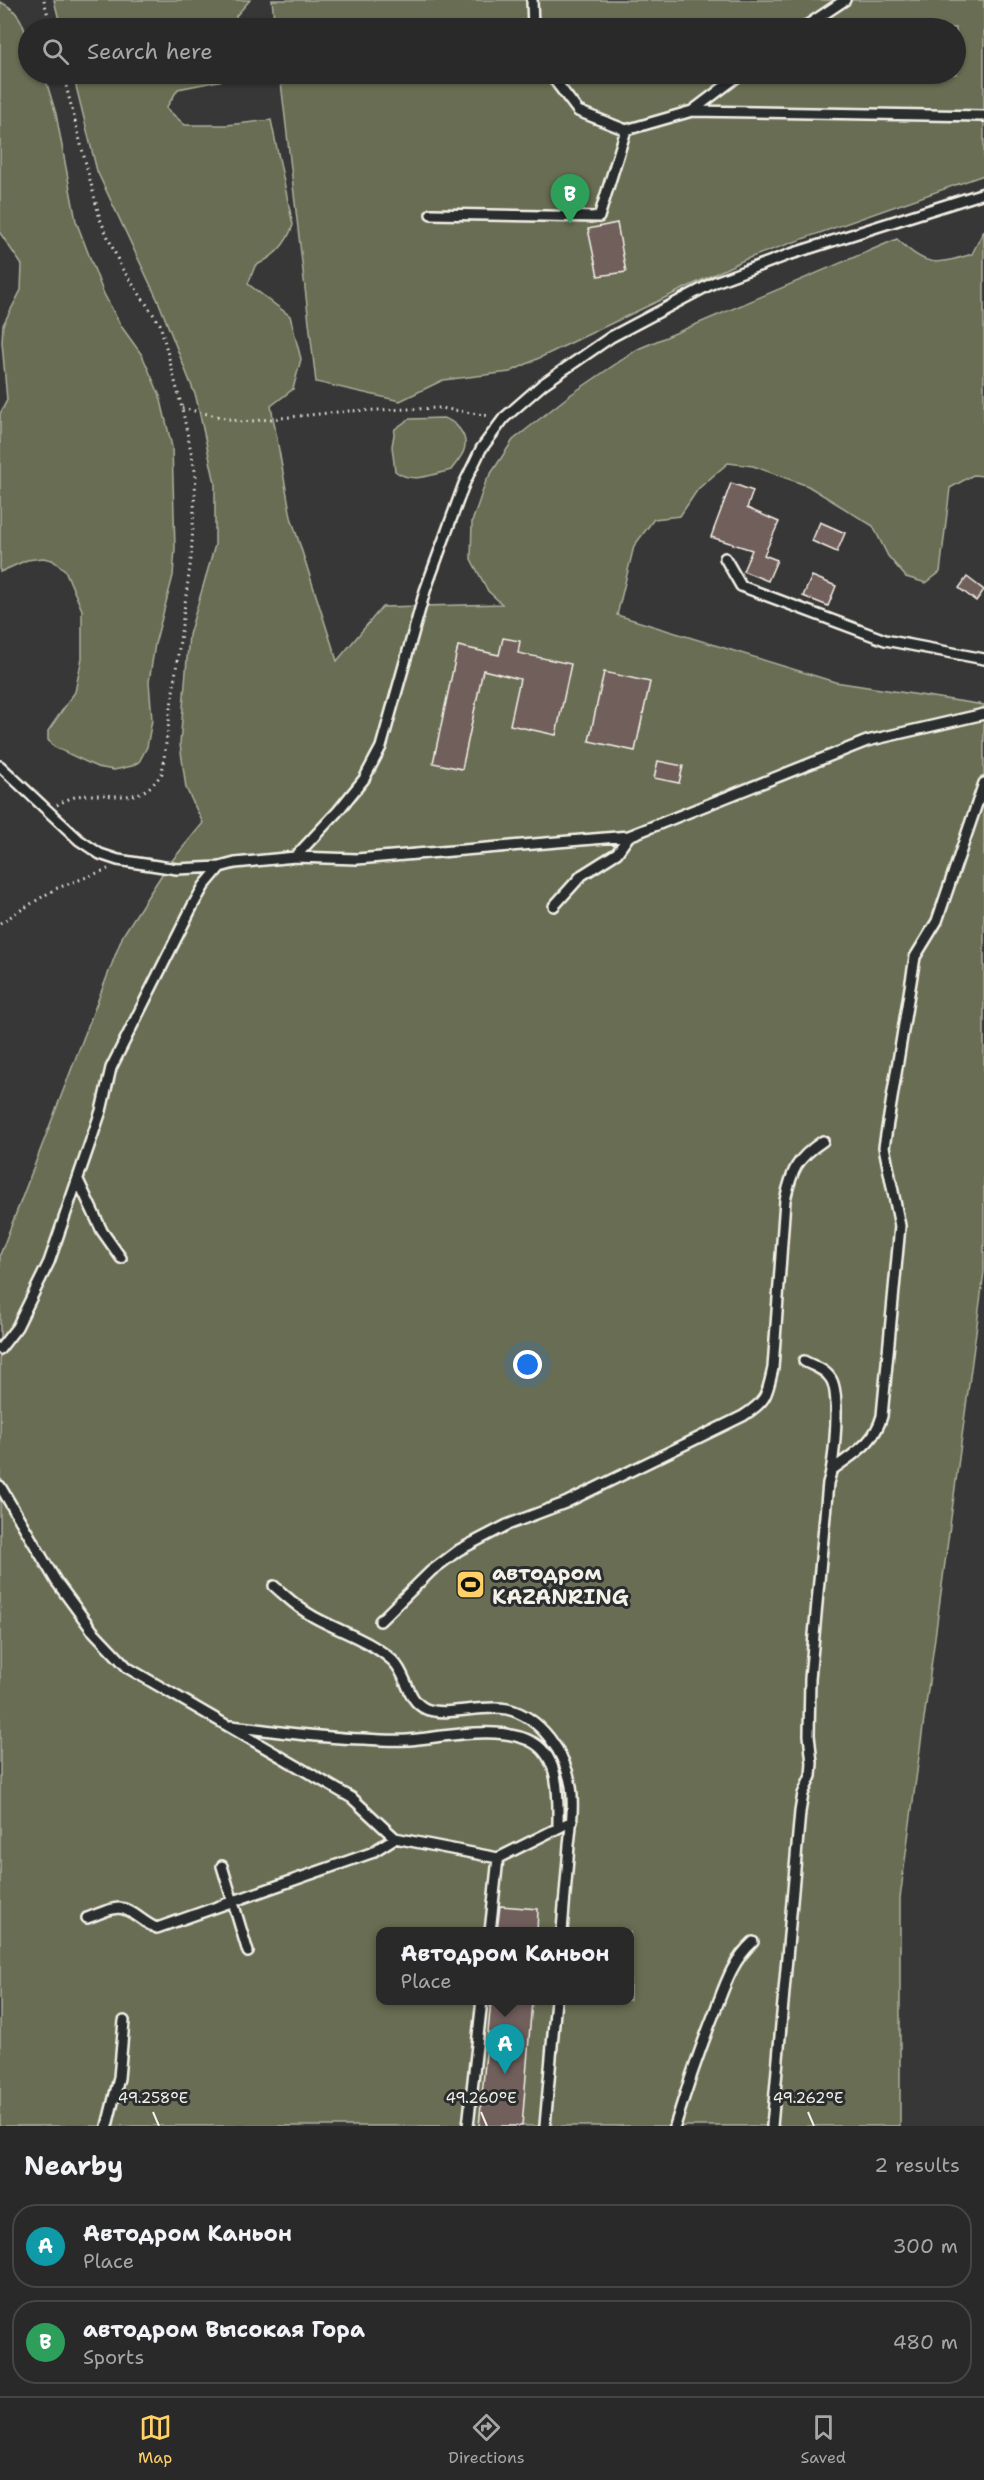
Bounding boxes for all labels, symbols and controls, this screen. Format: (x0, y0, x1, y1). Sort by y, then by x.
search box (18, 18, 966, 84)
icon: search (39, 35, 72, 68)
text: Search here (87, 37, 213, 66)
pin: B (550, 174, 590, 224)
your location (513, 1350, 542, 1379)
place label: автодром KAZANRING (492, 1559, 629, 1611)
sports icon: автодром KAZANRING (455, 1569, 487, 1601)
popup (376, 1927, 634, 2005)
text: Автодром Каньон (401, 1939, 609, 1968)
text: Place (401, 1968, 452, 1994)
pin: A (486, 2024, 524, 2074)
text: 49.258°E (118, 2088, 188, 2108)
text: 49.260°E (445, 2088, 517, 2108)
text: 49.262°E (773, 2088, 843, 2108)
text: Nearby (24, 2148, 123, 2183)
text: 2 results (874, 2152, 960, 2178)
text: Автодром Каньон (83, 2219, 292, 2248)
text: A (38, 2233, 53, 2259)
text: 300 m (892, 2233, 958, 2259)
text: Place (83, 2248, 134, 2274)
text: автодром Высокая Гора (83, 2315, 365, 2344)
text: B (39, 2329, 52, 2355)
text: 480 m (893, 2329, 958, 2355)
text: Sports (83, 2344, 144, 2370)
tab: Map (138, 2411, 172, 2468)
tab: Directions (448, 2411, 525, 2468)
tab: Saved (801, 2411, 846, 2468)

